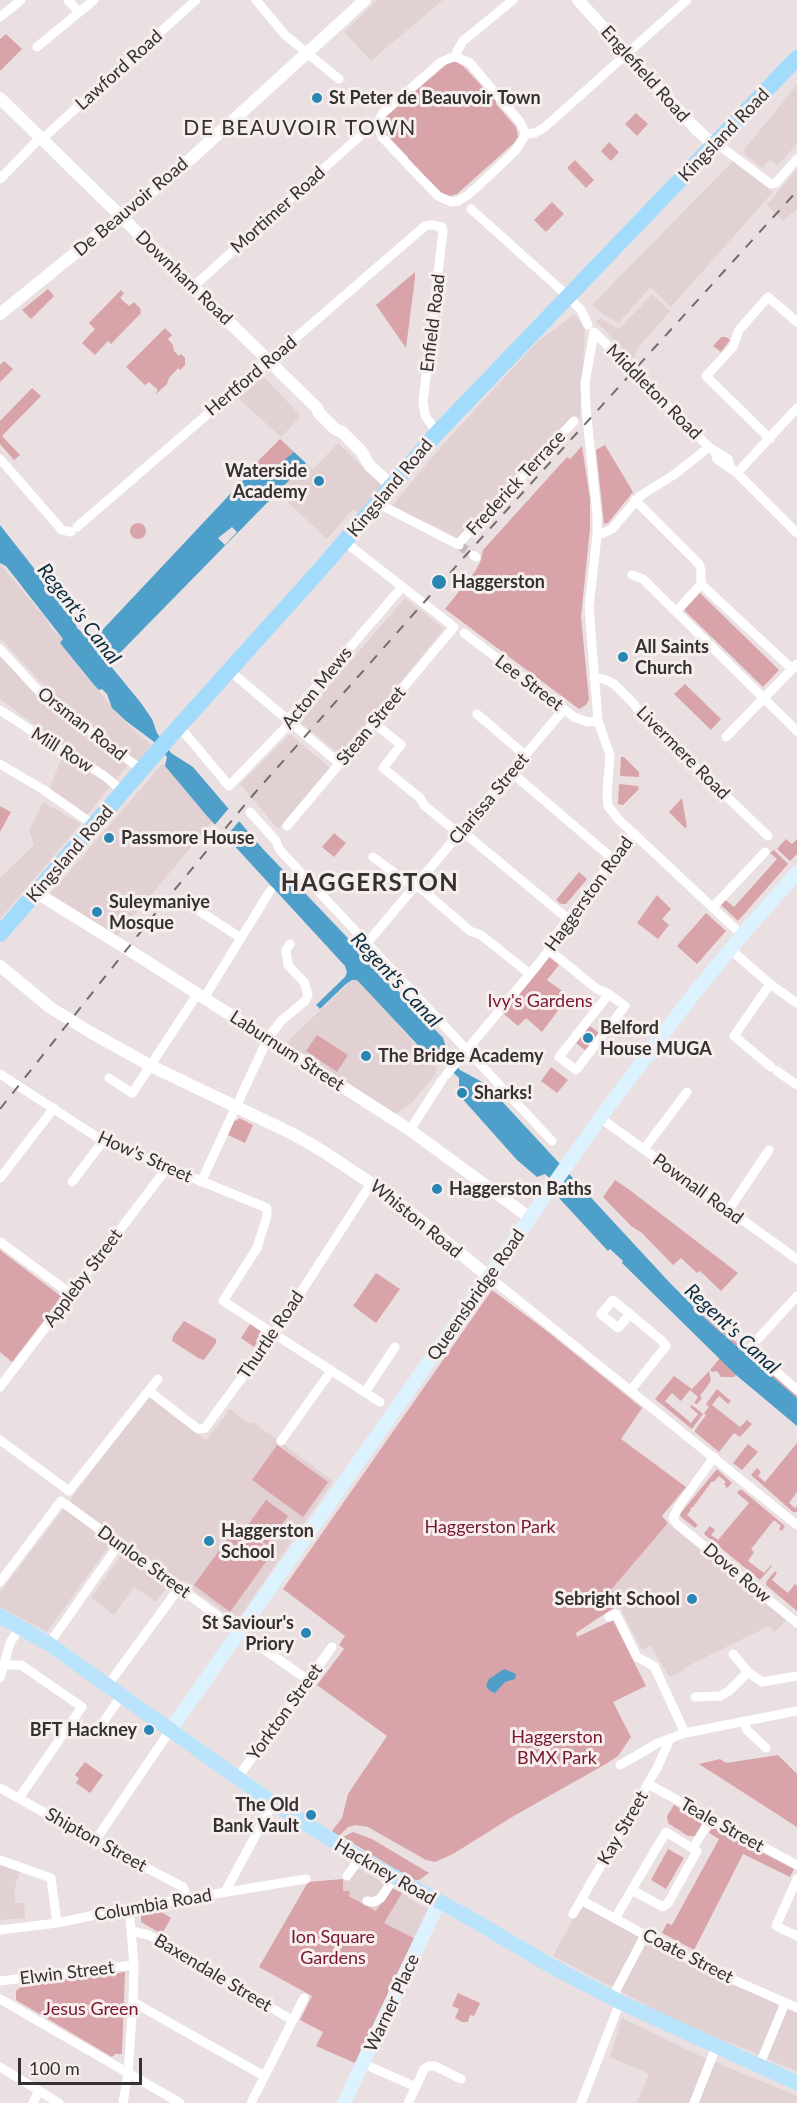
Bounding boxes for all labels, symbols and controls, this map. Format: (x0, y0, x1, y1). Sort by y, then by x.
street label: Englefield Road (596, 21, 694, 127)
street label: Lawford Road (71, 25, 167, 115)
street label: Kingsland Road (674, 84, 774, 186)
place label: St Peter de Beauvoir Town (329, 87, 541, 109)
marker: St Peter de Beauvoir Town (310, 91, 324, 105)
district label: DE BEAUVOIR TOWN (183, 115, 417, 141)
street label: De Beauvoir Road (70, 153, 192, 261)
street label: Mortimer Road (226, 162, 330, 258)
street label: Downham Road (131, 226, 237, 330)
street label: Enfield Road (416, 273, 450, 373)
street label: Hertford Road (201, 332, 301, 420)
street label: Middleton Road (602, 340, 706, 444)
street label: Frederick Terrace (462, 426, 570, 540)
street label: Kingsland Road (343, 435, 437, 541)
place label: Waterside Academy (225, 460, 307, 502)
marker: Waterside Academy (312, 474, 326, 488)
water label: Regent's Canal (32, 559, 126, 669)
place label: Haggerston (452, 571, 545, 593)
marker: Haggerston (430, 573, 448, 591)
place label: All Saints Church (635, 636, 709, 678)
street label: Acton Mews (277, 643, 357, 733)
street label: Lee Street (491, 650, 567, 716)
marker: All Saints Church (616, 650, 630, 664)
street label: Stean Street (332, 682, 410, 770)
street label: Orsman Road (33, 683, 131, 765)
street label: Livermere Road (632, 702, 734, 804)
street label: Mill Row (27, 723, 97, 777)
street label: Clarissa Street (445, 749, 533, 849)
street label: Kingsland Road (22, 801, 118, 907)
place label: Passmore House (121, 827, 254, 849)
marker: Passmore House (102, 831, 116, 845)
street label: Haggerston Road (540, 833, 638, 955)
district label: HAGGERSTON (281, 869, 459, 897)
place label: Suleymaniye Mosque (109, 891, 210, 934)
marker: Suleymaniye Mosque (90, 905, 104, 919)
water label: Regent's Canal (346, 927, 446, 1033)
park label: Ivy's Gardens (488, 990, 592, 1012)
street label: Laburnum Street (226, 1006, 348, 1096)
place label: Belford House MUGA (600, 1017, 712, 1060)
marker: Belford House MUGA (581, 1031, 595, 1045)
place label: The Bridge Academy (378, 1045, 544, 1067)
marker: The Bridge Academy (359, 1049, 373, 1063)
place label: Sharks! (474, 1082, 532, 1104)
marker: Sharks! (455, 1086, 469, 1100)
street label: How's Street (94, 1127, 196, 1187)
street label: Pownall Road (649, 1149, 747, 1229)
street label: Whiston Road (366, 1175, 466, 1263)
place label: Haggerston Baths (449, 1178, 592, 1200)
marker: Haggerston Baths (430, 1182, 444, 1196)
street label: Appleby Street (39, 1225, 127, 1331)
street label: Queensbridge Road (423, 1225, 529, 1365)
water label: Regent's Canal (679, 1279, 785, 1379)
street label: Thurtle Road (234, 1287, 308, 1383)
park label: Haggerston Park (424, 1516, 556, 1538)
place label: Haggerston School (221, 1520, 314, 1562)
street label: Dunloe Street (93, 1521, 195, 1603)
marker: Haggerston School (202, 1534, 216, 1548)
street label: Dove Row (699, 1539, 775, 1607)
place label: Sebright School (555, 1588, 680, 1610)
marker: Sebright School (685, 1592, 699, 1606)
place label: St Saviour's Priory (202, 1612, 294, 1654)
marker: St Saviour's Priory (299, 1626, 313, 1640)
street label: Yorkton Street (243, 1660, 327, 1764)
place label: BFT Hackney (30, 1719, 137, 1741)
marker: BFT Hackney (142, 1723, 156, 1737)
park label: Haggerston BMX Park (511, 1726, 603, 1768)
street label: Kay Street (593, 1787, 653, 1869)
street label: Teale Street (676, 1793, 768, 1857)
place label: The Old Bank Vault (212, 1794, 299, 1836)
street label: Shipton Street (42, 1803, 150, 1877)
marker: The Old Bank Vault (304, 1808, 318, 1822)
street label: Hackney Road (331, 1834, 439, 1910)
street label: Columbia Road (93, 1884, 213, 1926)
street label: Coate Street (639, 1924, 737, 1988)
park label: Ion Square Gardens (291, 1926, 375, 1968)
street label: Baxendale Street (150, 1929, 276, 2017)
street label: Warner Place (360, 1951, 424, 2055)
street label: Elwin Street (19, 1956, 115, 1990)
park label: Jesus Green (43, 1998, 139, 2020)
scale bar (21, 2046, 146, 2084)
text: 100 m (29, 2057, 80, 2079)

